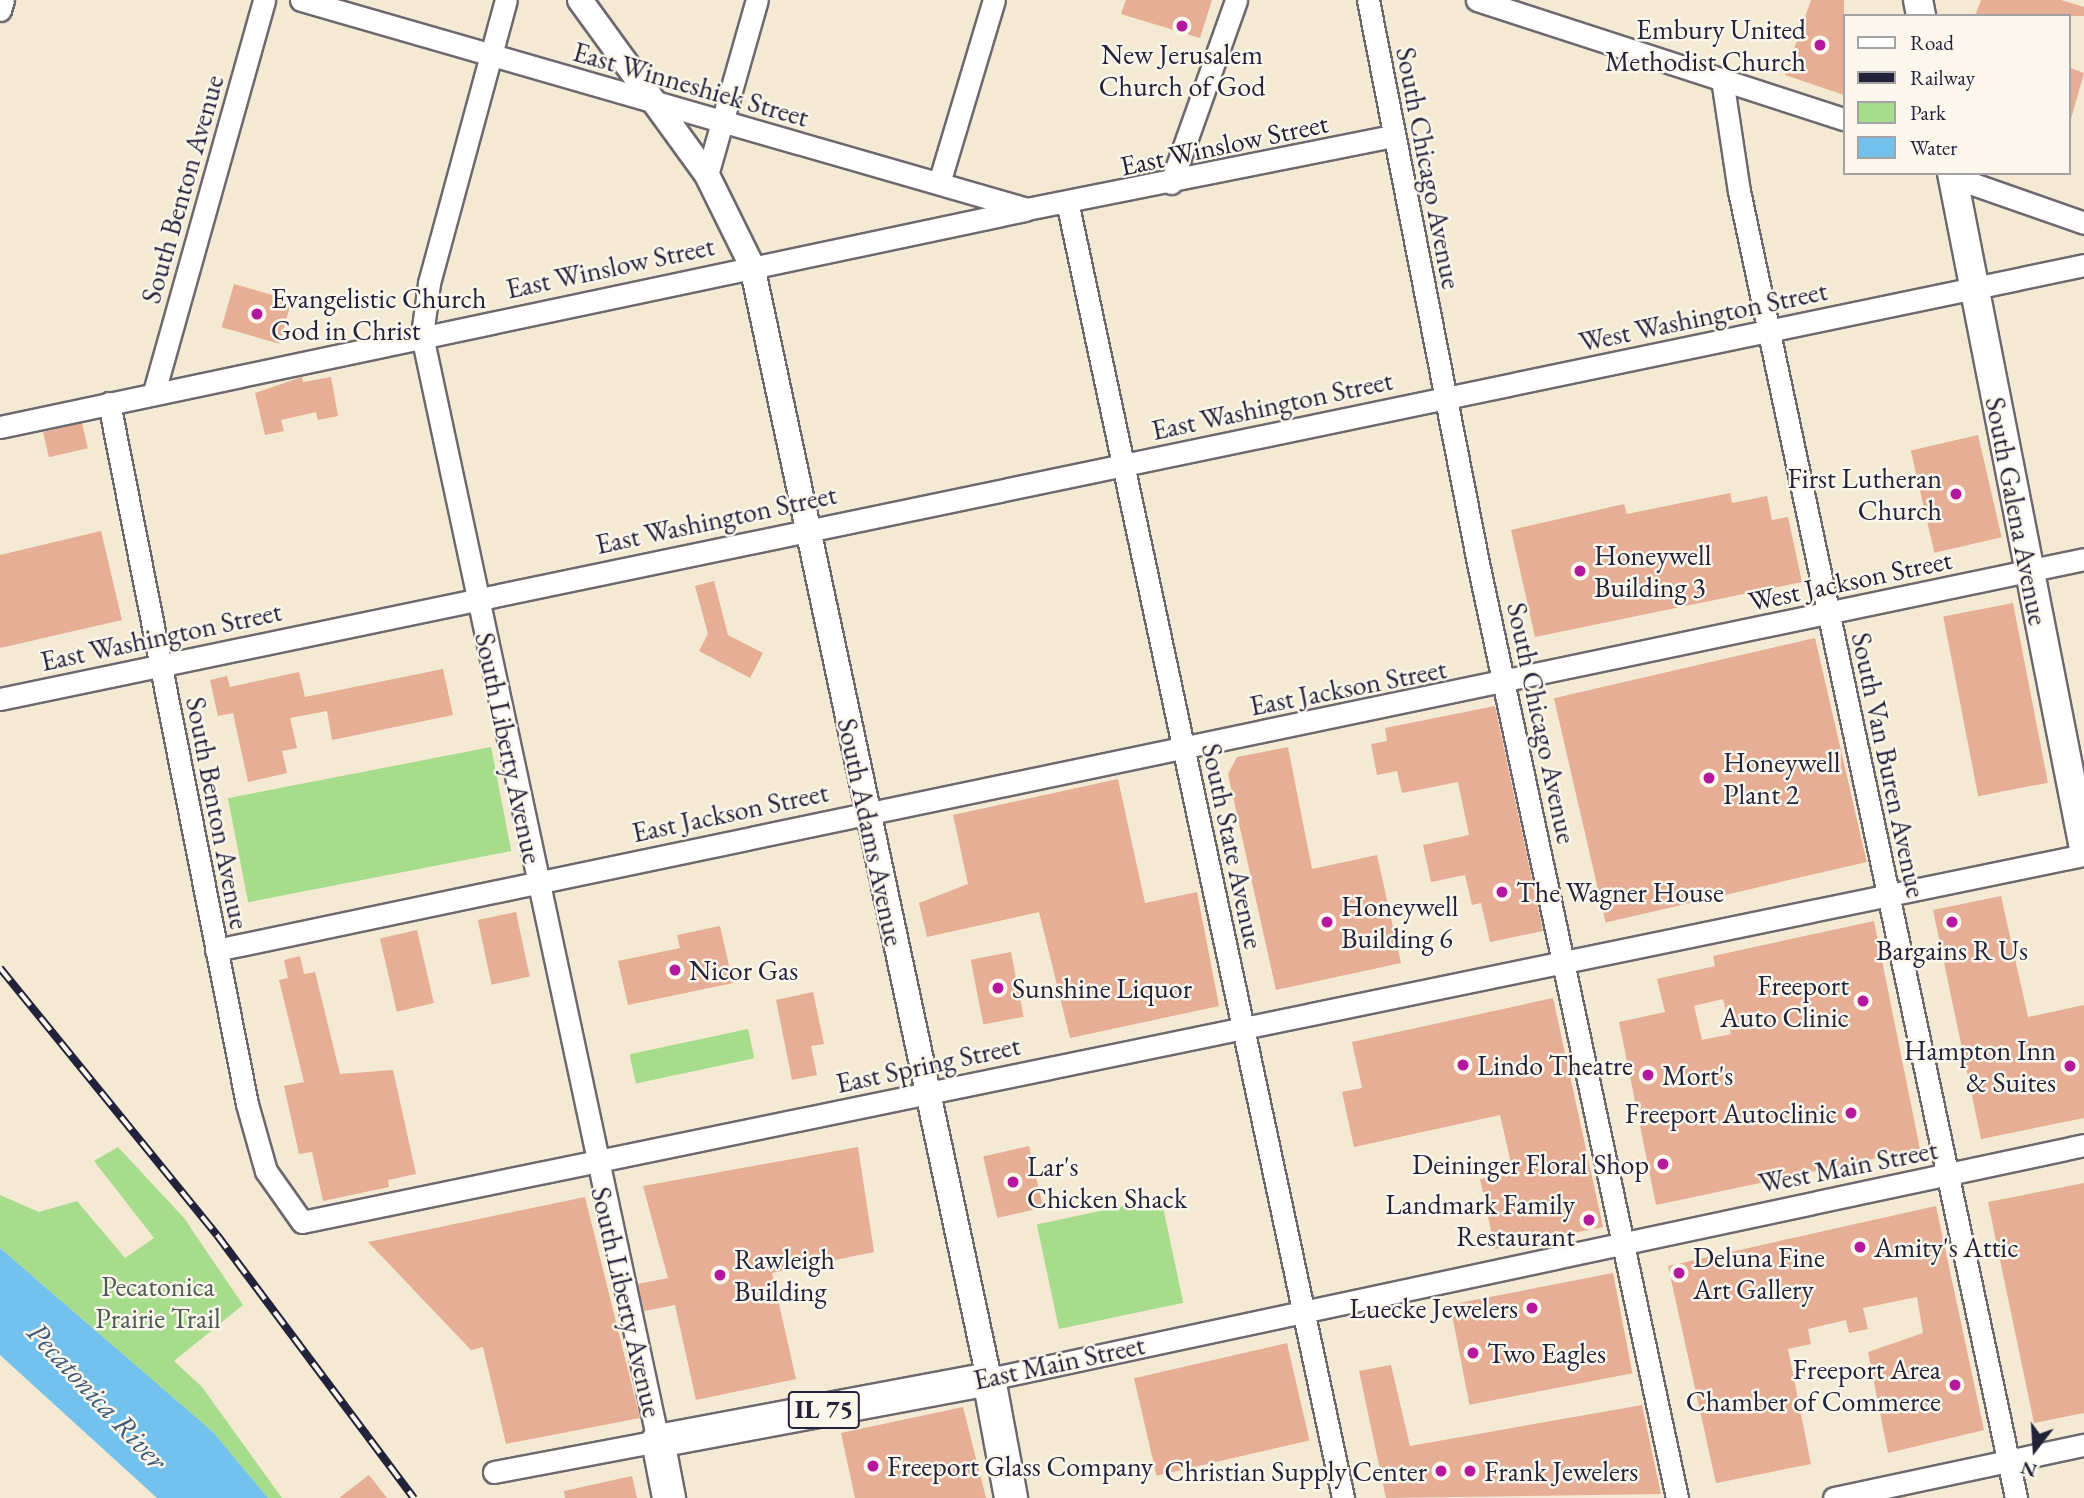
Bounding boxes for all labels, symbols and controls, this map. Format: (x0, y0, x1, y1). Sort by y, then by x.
place label: Embury United Methodist Church (1605, 12, 1806, 78)
legend (1842, 14, 2070, 175)
marker: New Jerusalem Church of God (1174, 18, 1190, 34)
text: Road (1910, 29, 1954, 56)
street label: East Winneshiek Street (569, 34, 813, 134)
place label: New Jerusalem Church of God (1099, 37, 1265, 103)
marker: Embury United Methodist Church (1812, 37, 1828, 53)
street label: South Chicago Avenue (1389, 44, 1469, 292)
text: Railway (1910, 64, 1975, 91)
street label: South Benton Avenue (133, 71, 231, 307)
text: Park (1910, 99, 1946, 126)
street label: East Winslow Street (1117, 106, 1331, 182)
text: Water (1910, 134, 1957, 161)
street label: East Winslow Street (503, 229, 717, 305)
street label: West Washington Street (1576, 273, 1830, 359)
place label: Evangelistic Church God in Christ (271, 281, 486, 347)
marker: Evangelistic Church God in Christ (249, 306, 265, 322)
street label: East Washington Street (1148, 363, 1396, 447)
street label: South Galena Avenue (1978, 394, 2056, 628)
place label: First Lutheran Church (1787, 461, 1942, 527)
street label: East Washington Street (592, 477, 840, 561)
marker: First Lutheran Church (1948, 486, 1964, 502)
place label: Honeywell Building 3 (1594, 538, 1711, 604)
street label: West Jackson Street (1745, 542, 1955, 618)
marker: Honeywell Building 3 (1572, 563, 1588, 579)
street label: East Washington Street (37, 594, 285, 678)
street label: South Chicago Avenue (1500, 599, 1584, 847)
street label: South Liberty Avenue (468, 629, 550, 867)
street label: South Van Buren Avenue (1844, 629, 1934, 901)
street label: East Jackson Street (1247, 651, 1449, 723)
street label: South Benton Avenue (179, 694, 257, 932)
street label: South Adams Avenue (830, 715, 912, 949)
street label: South State Avenue (1195, 740, 1271, 952)
place label: Honeywell Plant 2 (1723, 745, 1840, 811)
marker: Honeywell Plant 2 (1701, 770, 1717, 786)
street label: East Jackson Street (629, 775, 831, 849)
place label: The Wagner House (1516, 875, 1724, 909)
marker: The Wagner House (1494, 884, 1510, 900)
place label: Honeywell Building 6 (1341, 889, 1458, 955)
marker: Honeywell Building 6 (1319, 914, 1335, 930)
marker: Bargains R Us (1944, 914, 1960, 930)
place label: Bargains R Us (1876, 933, 2028, 967)
place label: Nicor Gas (689, 953, 798, 987)
marker: Nicor Gas (667, 962, 683, 978)
place label: Freeport Auto Clinic (1720, 968, 1849, 1034)
place label: Sunshine Liquor (1012, 971, 1192, 1005)
marker: Sunshine Liquor (990, 980, 1006, 996)
marker: Freeport Auto Clinic (1855, 993, 1871, 1009)
street label: East Spring Street (833, 1028, 1023, 1100)
place label: Hampton Inn & Suites (1904, 1033, 2056, 1099)
place label: Lindo Theatre (1477, 1048, 1633, 1082)
marker: Lindo Theatre (1455, 1057, 1471, 1073)
place label: Mort's (1662, 1058, 1733, 1092)
marker: Hampton Inn & Suites (2062, 1058, 2078, 1074)
marker: Mort's (1640, 1067, 1656, 1083)
place label: Freeport Autoclinic (1625, 1096, 1837, 1130)
marker: Freeport Autoclinic (1843, 1105, 1859, 1121)
street label: West Main Street (1756, 1132, 1940, 1200)
place label: Deininger Floral Shop (1412, 1147, 1649, 1181)
place label: Lar's Chicken Shack (1027, 1149, 1187, 1215)
marker: Deininger Floral Shop (1655, 1156, 1671, 1172)
marker: Lar's Chicken Shack (1005, 1174, 1021, 1190)
street label: South Liberty Avenue (584, 1184, 670, 1420)
place label: Landmark Family Restaurant (1385, 1187, 1575, 1253)
marker: Landmark Family Restaurant (1581, 1212, 1597, 1228)
place label: Amity's Attic (1874, 1230, 2019, 1264)
marker: Amity's Attic (1852, 1239, 1868, 1255)
place label: Deluna Fine Art Gallery (1693, 1240, 1825, 1306)
place label: Rawleigh Building (734, 1242, 835, 1308)
marker: Deluna Fine Art Gallery (1671, 1265, 1687, 1281)
marker: Rawleigh Building (712, 1267, 728, 1283)
park label: Pecatonica Prairie Trail (95, 1269, 221, 1335)
place label: Luecke Jewelers (1349, 1291, 1518, 1325)
marker: Luecke Jewelers (1524, 1300, 1540, 1316)
water label: Pecatonica River (19, 1315, 175, 1477)
street label: East Main Street (970, 1327, 1148, 1397)
place label: Two Eagles (1487, 1336, 1606, 1370)
marker: Two Eagles (1465, 1345, 1481, 1361)
place label: Freeport Area Chamber of Commerce (1686, 1352, 1941, 1418)
marker: Freeport Area Chamber of Commerce (1947, 1377, 1963, 1393)
road number: IL 75 (787, 1387, 861, 1432)
north arrow (2000, 1414, 2070, 1484)
place label: Freeport Glass Company (887, 1449, 1153, 1483)
place label: Christian Supply Center (1165, 1454, 1427, 1488)
place label: Frank Jewelers (1484, 1454, 1638, 1488)
text: N (2018, 1455, 2040, 1484)
marker: Freeport Glass Company (865, 1458, 881, 1474)
marker: Christian Supply Center (1433, 1463, 1449, 1479)
marker: Frank Jewelers (1462, 1463, 1478, 1479)

